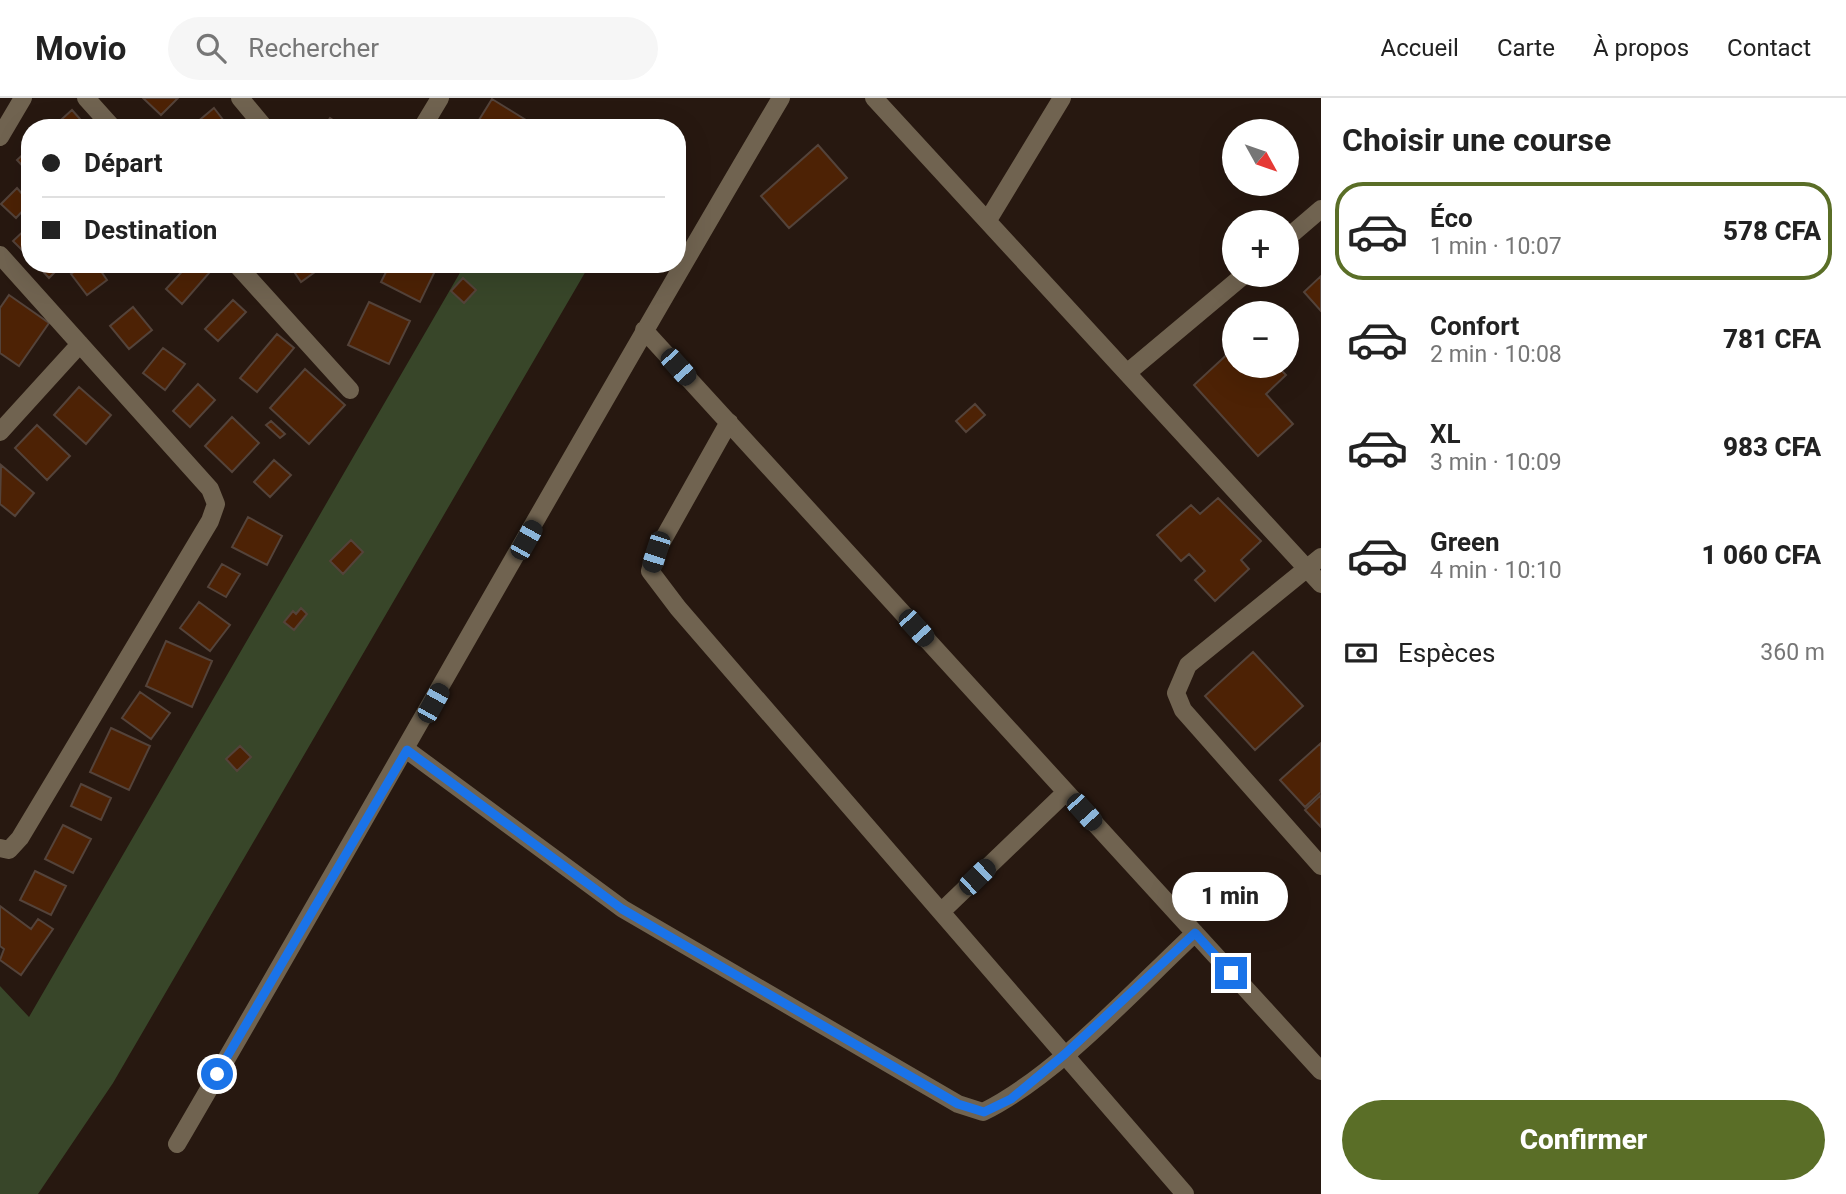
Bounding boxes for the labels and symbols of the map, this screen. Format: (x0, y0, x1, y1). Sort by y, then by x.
north arrow (1222, 119, 1298, 196)
car (657, 344, 700, 390)
car (507, 517, 546, 563)
car (640, 529, 673, 575)
car (895, 605, 938, 651)
car (414, 680, 453, 726)
car (1063, 789, 1106, 835)
car (955, 855, 1000, 899)
callout: 1 min (1173, 872, 1289, 920)
route end (1215, 957, 1247, 989)
route start (201, 1058, 233, 1090)

